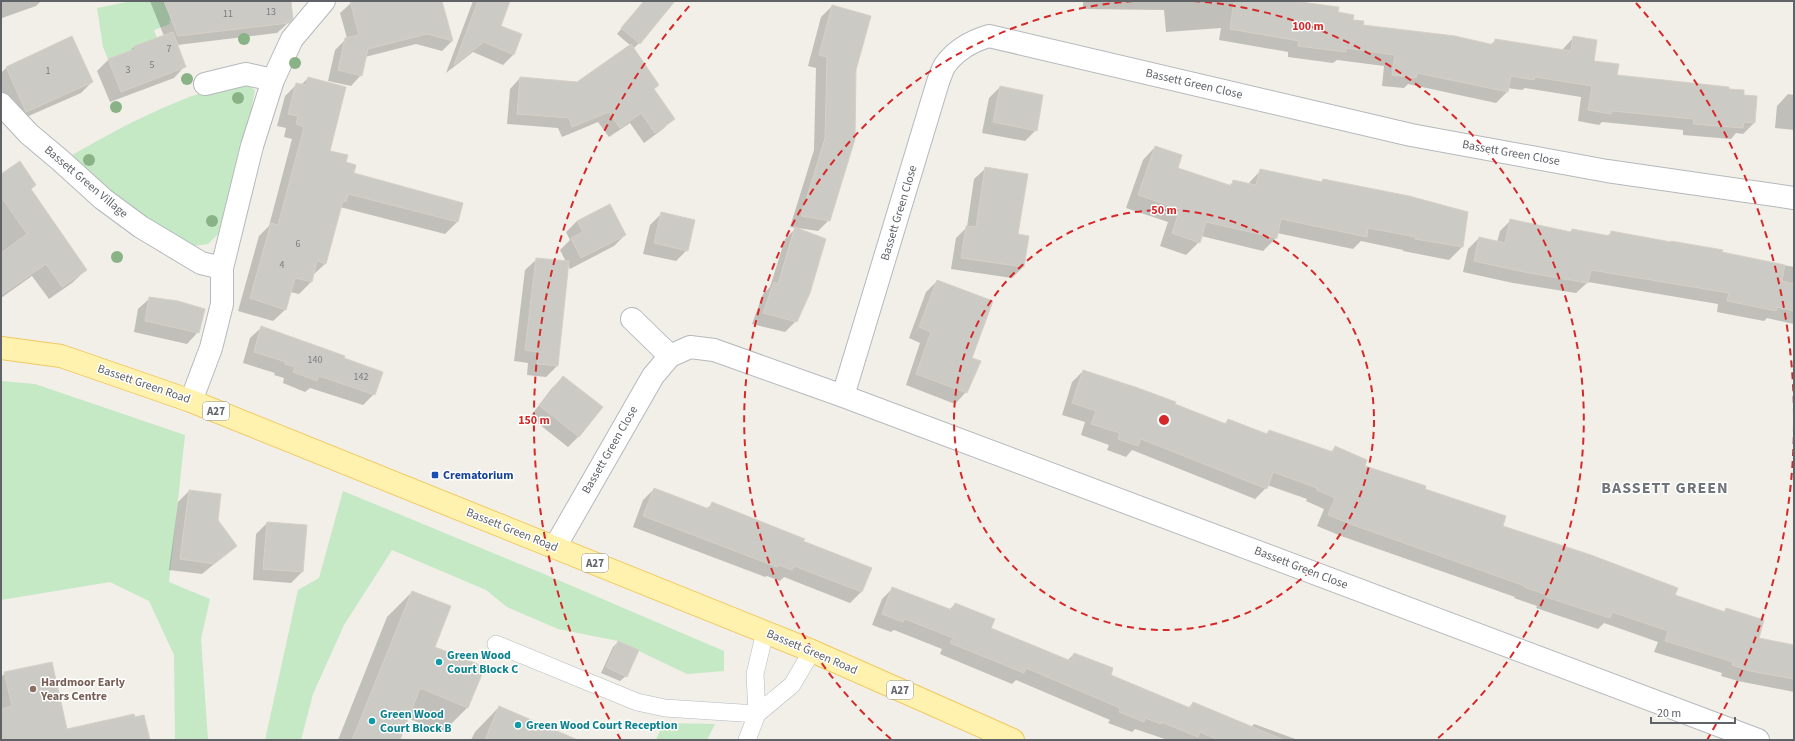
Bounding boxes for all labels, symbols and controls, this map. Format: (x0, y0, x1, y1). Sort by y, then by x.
house number: 13 (266, 5, 276, 19)
house number: 11 (223, 7, 233, 21)
text: 100 m (1292, 18, 1324, 35)
house number: 7 (167, 42, 172, 56)
house number: 5 (150, 58, 155, 72)
house number: 3 (126, 63, 131, 77)
house number: 1 (46, 64, 51, 78)
street label: Bassett Green Close (1144, 65, 1244, 103)
street label: Bassett Green Close (1461, 136, 1561, 170)
street label: Bassett Green Village (40, 142, 132, 222)
street label: Bassett Green Close (876, 163, 922, 263)
text: 50 m (1151, 202, 1177, 219)
house number: 6 (296, 237, 301, 251)
house number: 4 (280, 258, 285, 272)
house number: 140 (308, 353, 322, 367)
street label: Bassett Green Road (95, 360, 193, 408)
house number: 142 (354, 370, 368, 384)
road number: A27 (203, 402, 229, 420)
street label: Bassett Green Close (578, 403, 642, 497)
text: 150 m (518, 412, 550, 429)
centre of rings (1157, 413, 1171, 427)
place label: Crematorium (443, 467, 513, 484)
marker: Crematorium (430, 470, 440, 480)
district label: BASSETT GREEN (1601, 477, 1729, 499)
street label: Bassett Green Road (464, 504, 560, 556)
street label: Bassett Green Close (1252, 542, 1350, 594)
road number: A27 (582, 554, 608, 572)
street label: Bassett Green Road (764, 625, 860, 679)
place label: Green Wood Court Block C (447, 647, 518, 678)
marker: Green Wood Court Block C (434, 657, 444, 667)
place label: Hardmoor Early Years Centre (40, 674, 126, 705)
road number: A27 (887, 681, 913, 699)
marker: Hardmoor Early Years Centre (28, 684, 38, 694)
scale bar (1651, 699, 1735, 725)
text: 20 m (1657, 705, 1681, 722)
place label: Green Wood Court Block B (380, 706, 451, 737)
marker: Green Wood Court Block B (367, 716, 377, 726)
place label: Green Wood Court Reception (526, 717, 678, 734)
marker: Green Wood Court Reception (513, 720, 523, 730)

